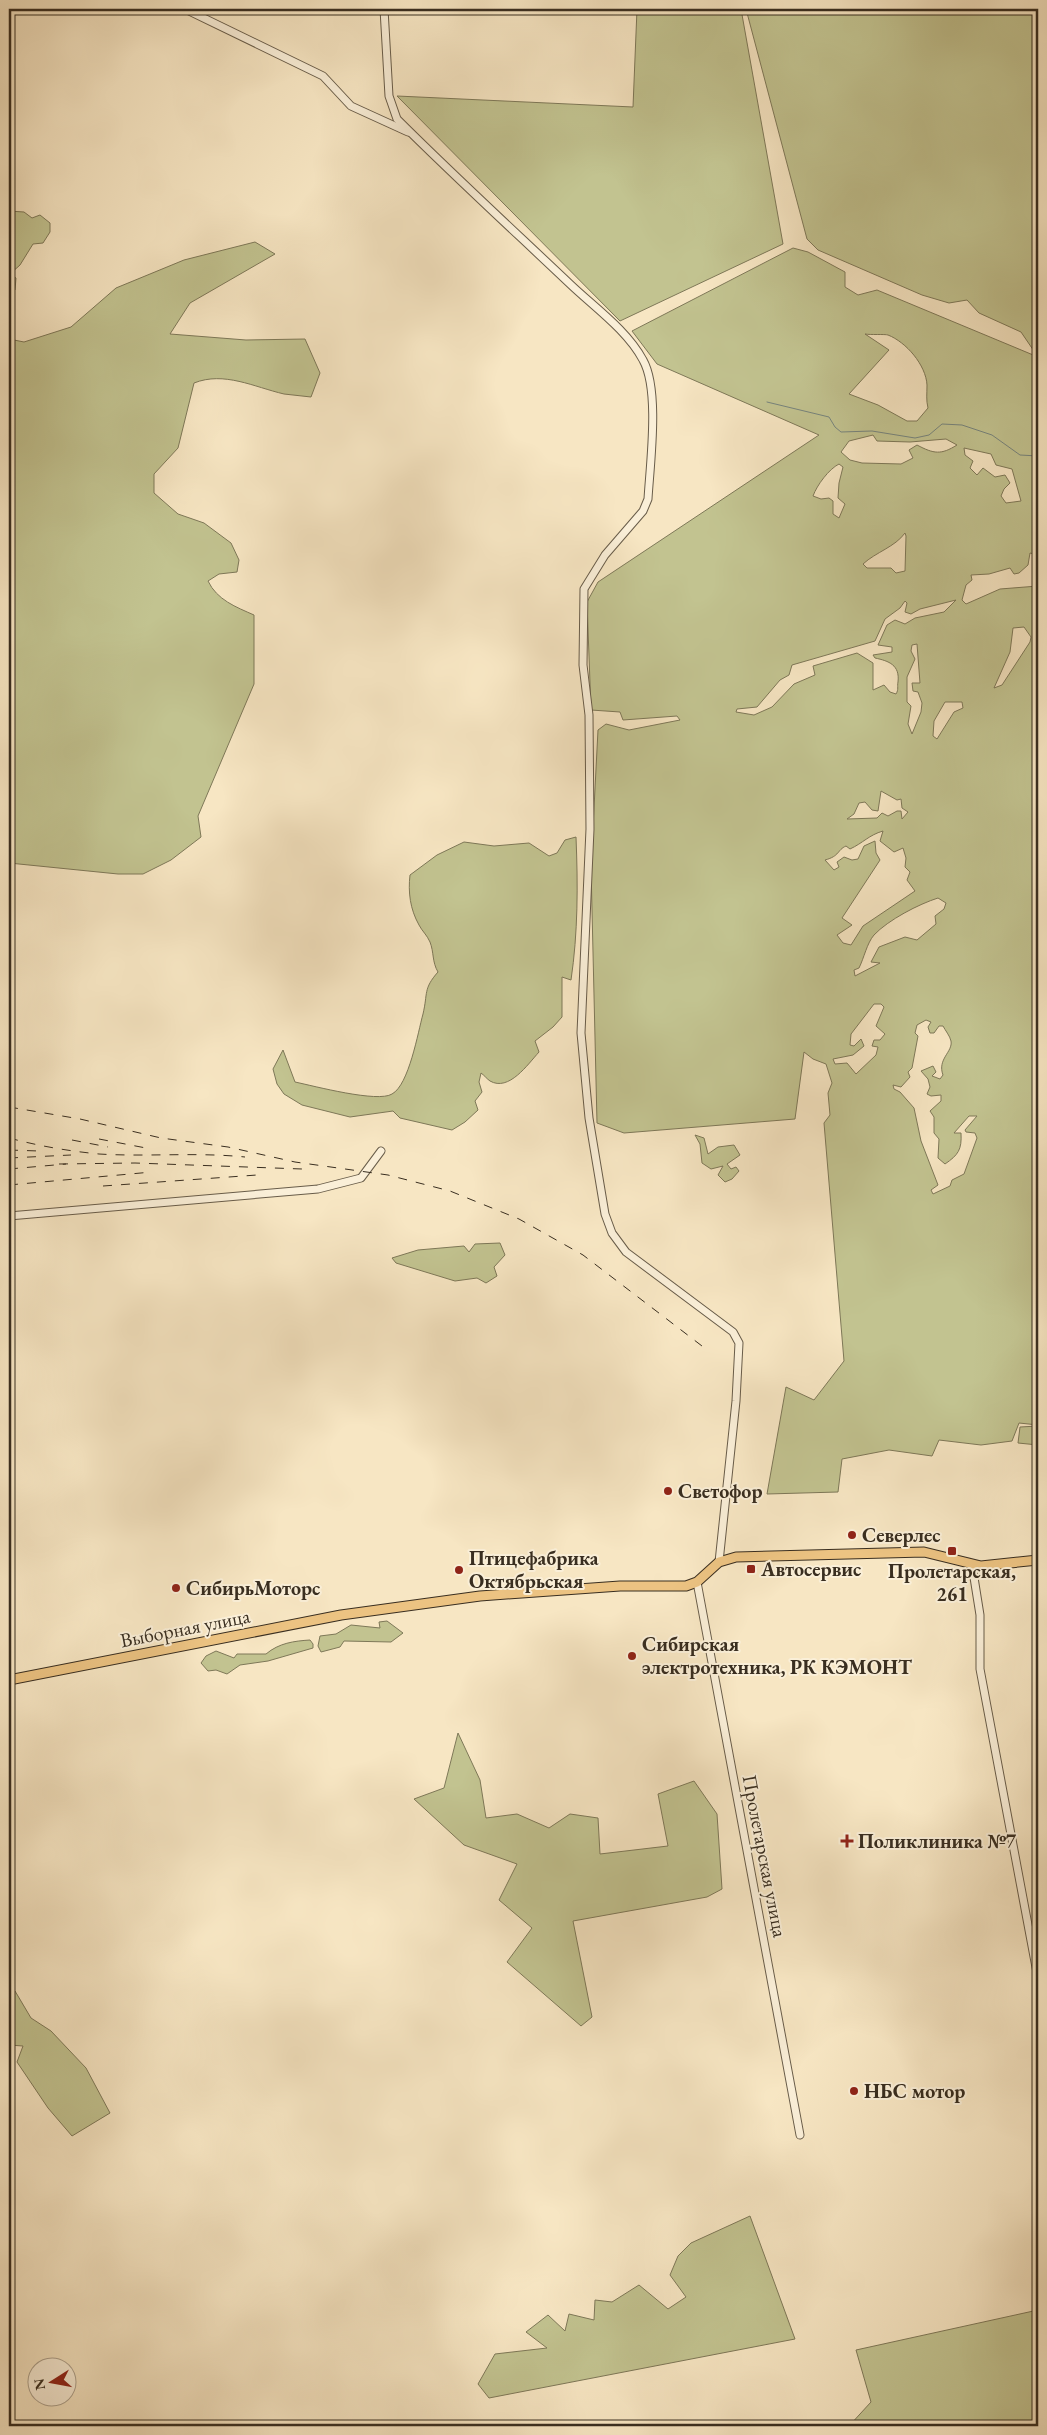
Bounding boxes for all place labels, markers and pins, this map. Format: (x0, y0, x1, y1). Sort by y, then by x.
place label: Светофор (678, 1478, 762, 1504)
marker: Светофор (662, 1485, 674, 1497)
place label: Северлес (862, 1522, 941, 1548)
marker: Северлес (846, 1529, 858, 1541)
place label: Птицефабрика Октябрьская (469, 1545, 599, 1594)
marker: Пролетарская, 261 (946, 1545, 958, 1557)
place label: Автосервис (760, 1556, 861, 1582)
place label: Пролетарская, 261 (888, 1558, 1016, 1607)
marker: Автосервис (745, 1563, 757, 1575)
marker: Птицефабрика Октябрьская (453, 1564, 465, 1576)
place label: СибирьМоторс (186, 1575, 320, 1601)
marker: СибирьМоторс (170, 1582, 182, 1594)
place label: Сибирская электротехника, РК КЭМОНТ (642, 1631, 912, 1680)
marker: Сибирская электротехника, РК КЭМОНТ (626, 1650, 638, 1662)
place label: Поликлиника №7 (858, 1828, 1017, 1854)
marker: Поликлиника №7 (840, 1834, 854, 1848)
place label: НБС мотор (864, 2078, 965, 2104)
marker: НБС мотор (848, 2085, 860, 2097)

